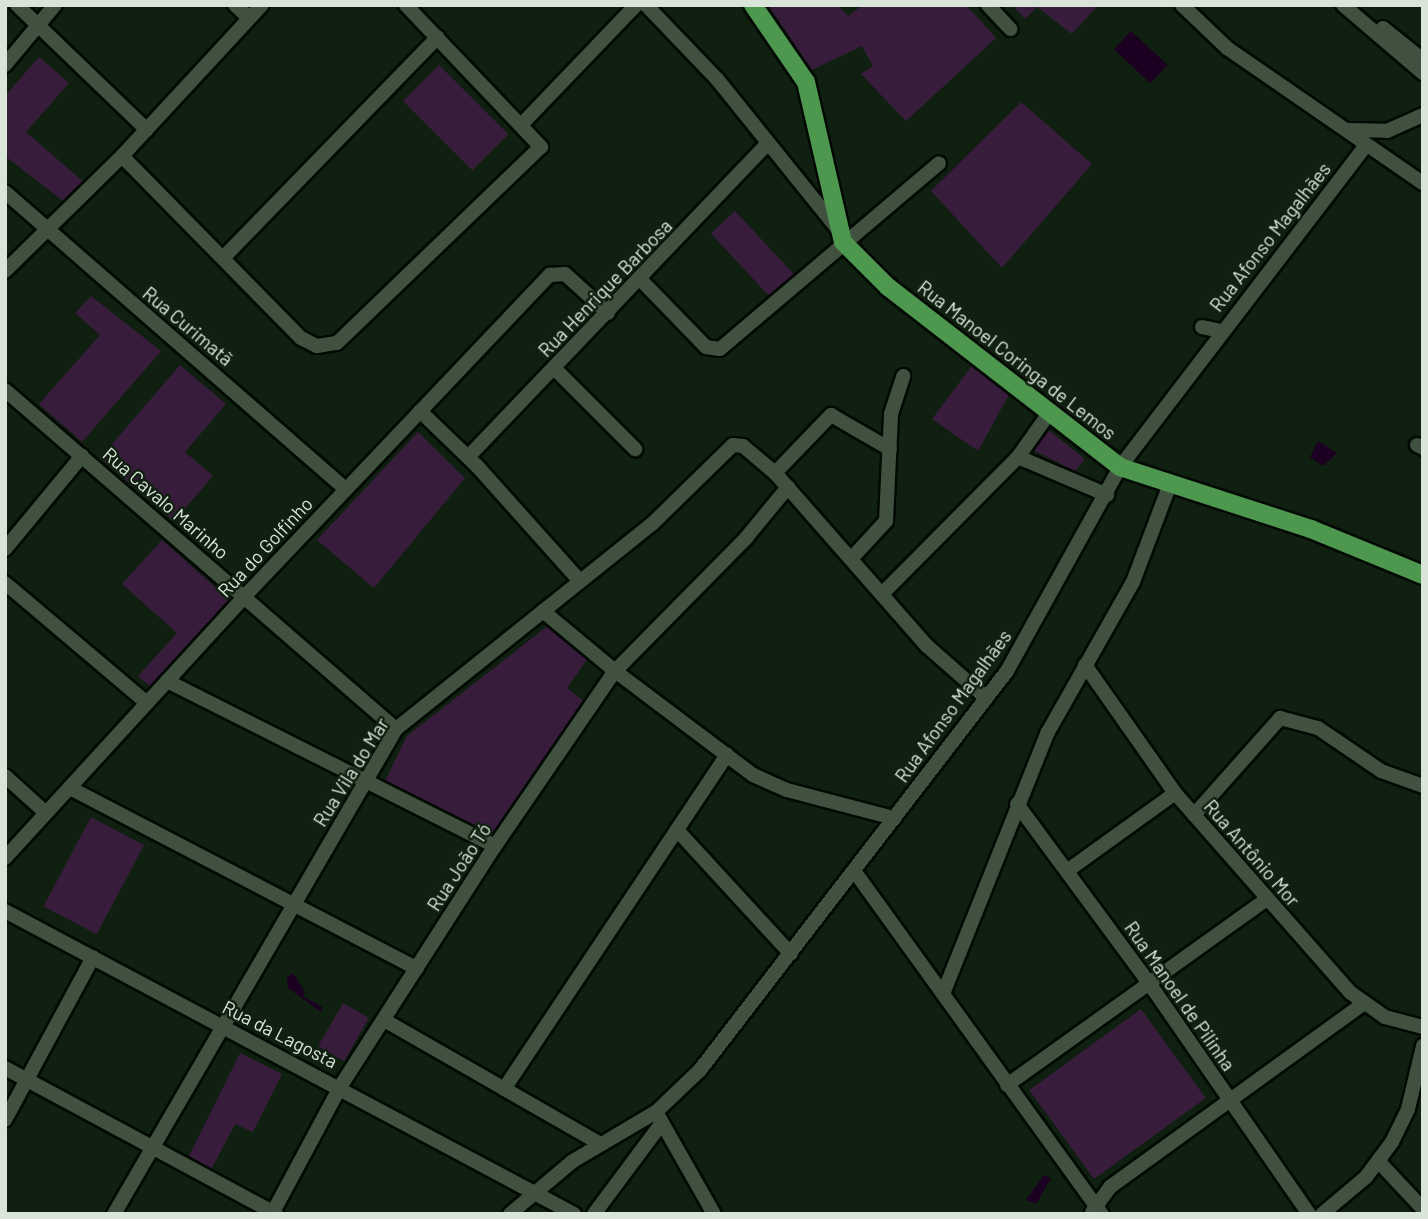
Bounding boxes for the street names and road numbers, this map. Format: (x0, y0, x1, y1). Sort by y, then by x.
street label: Rua Afonso Magalhães (1205, 158, 1335, 316)
street label: Rua Henrique Barbosa (533, 214, 677, 362)
street label: Rua Manoel Coringa de Lemos (913, 276, 1121, 444)
street label: Rua Curimatã (138, 282, 238, 370)
street label: Rua Cavalo Marinho (98, 442, 234, 564)
street label: Rua do Golfinho (213, 492, 317, 602)
street label: Rua Afonso Magalhães (890, 625, 1016, 787)
street label: Rua Vila do Mar (308, 713, 394, 831)
street label: Rua Antônio Mor (1199, 795, 1305, 911)
street label: Rua João Tó (422, 819, 496, 915)
street label: Rua Manoel de Pilinha (1120, 917, 1240, 1075)
street label: Rua da Lagosta (219, 995, 341, 1073)

